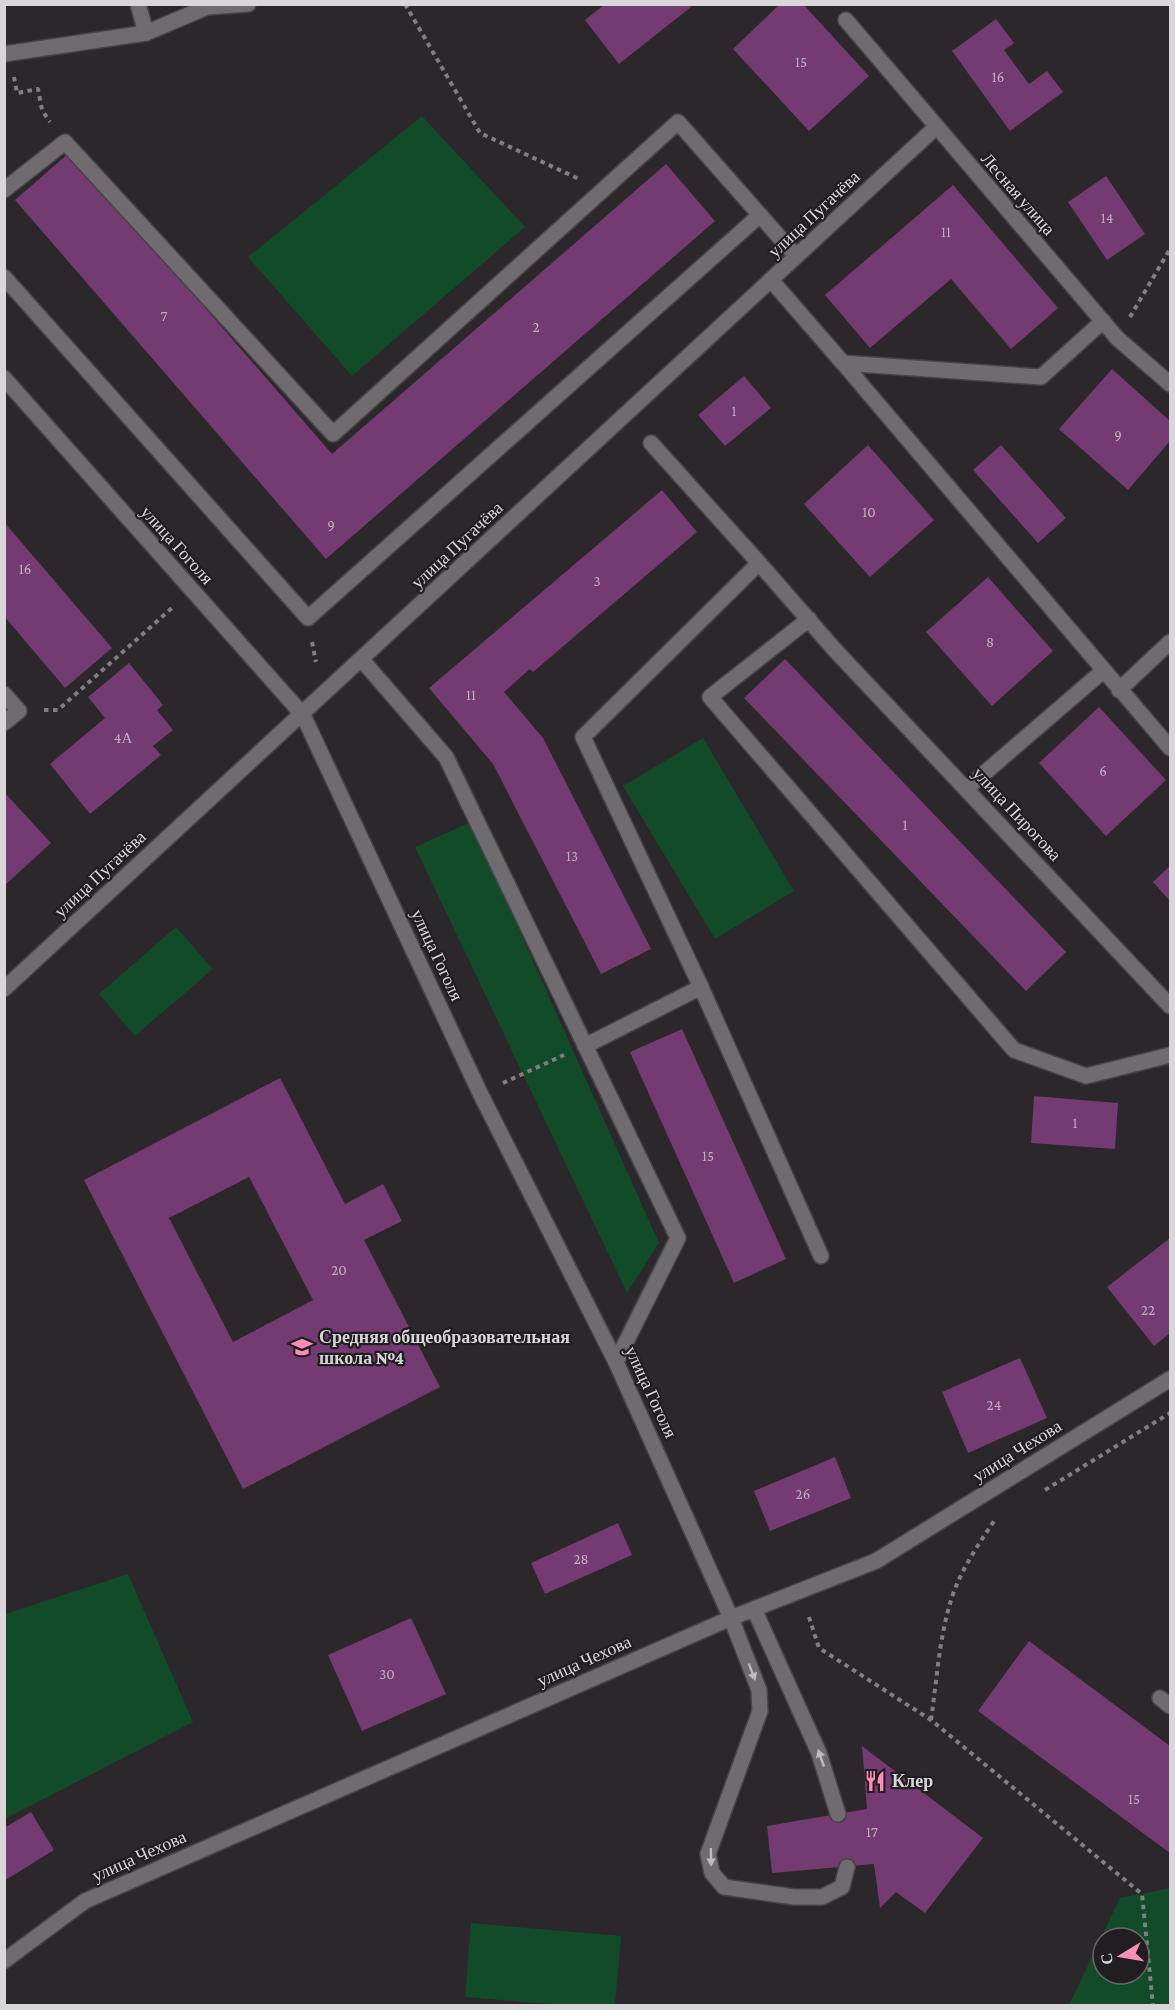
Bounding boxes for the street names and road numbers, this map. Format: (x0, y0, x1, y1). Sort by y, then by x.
street label: Лесная улица (977, 149, 1059, 239)
street label: улица Пугачёва (764, 167, 864, 261)
street label: улица Пугачёва (407, 498, 507, 592)
street label: улица Гоголя (137, 502, 217, 588)
street label: улица Пирогова (969, 763, 1065, 865)
street label: улица Пугачёва (50, 827, 150, 921)
street label: улица Гоголя (407, 906, 467, 1004)
street label: улица Гоголя (621, 1343, 681, 1441)
street label: улица Чехова (969, 1416, 1065, 1486)
street label: улица Чехова (534, 1631, 634, 1691)
street label: улица Чехова (89, 1826, 189, 1886)

